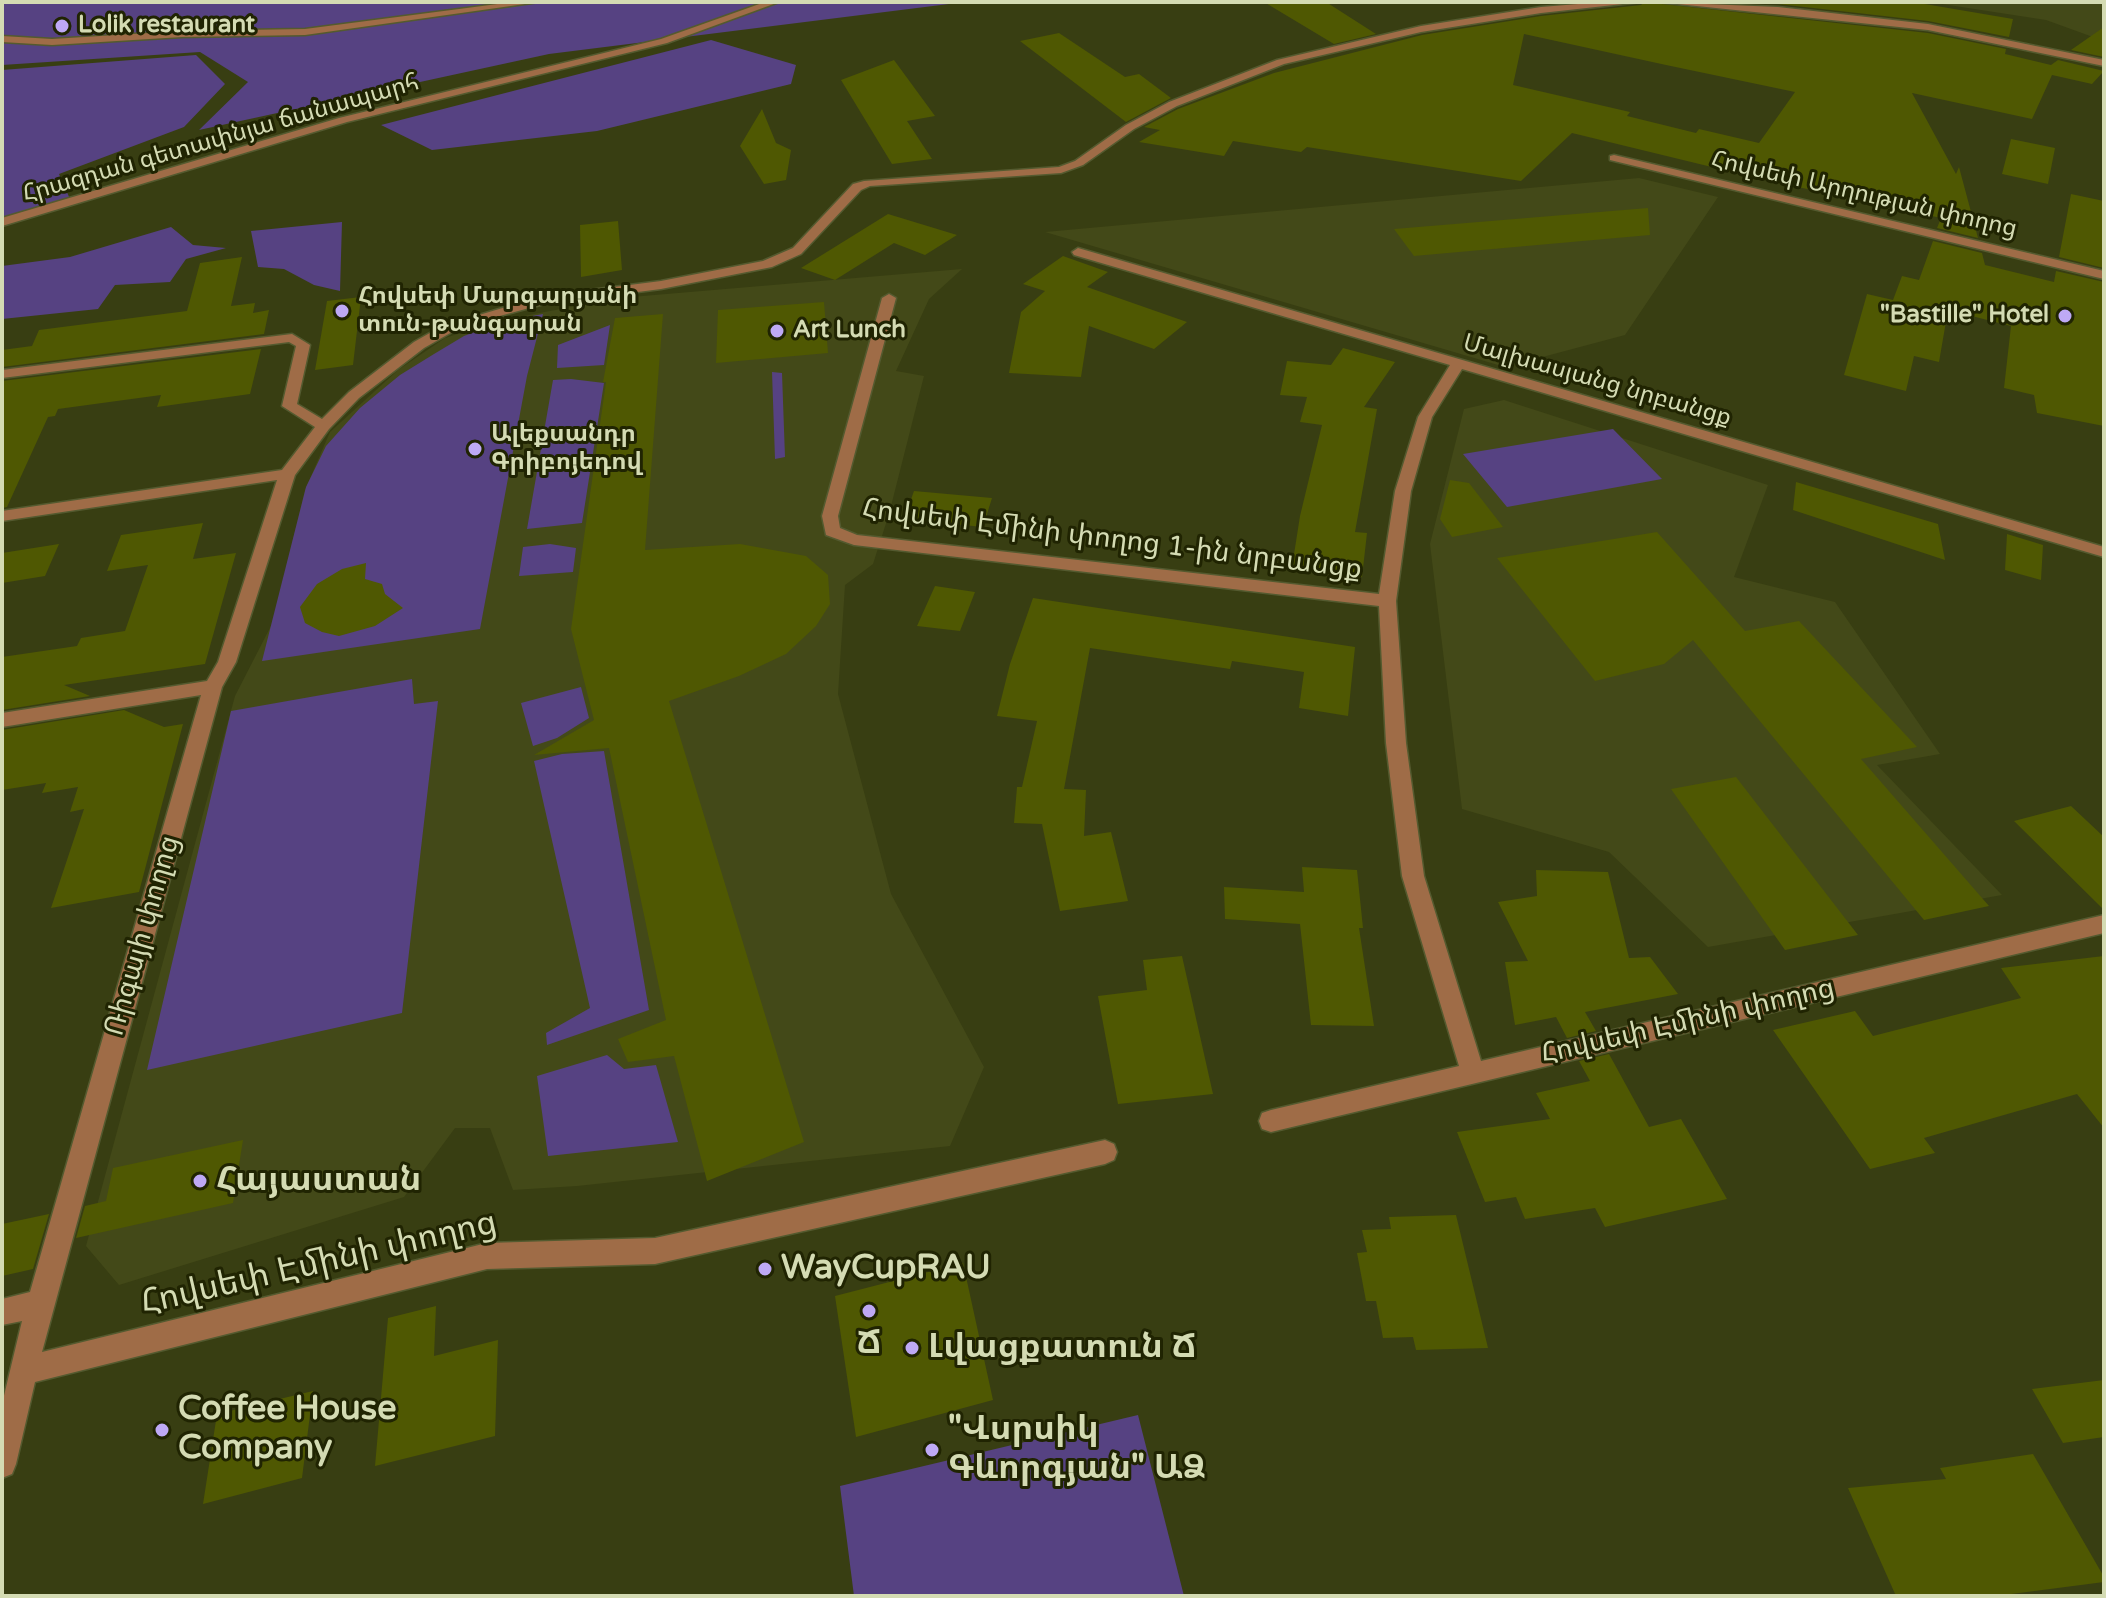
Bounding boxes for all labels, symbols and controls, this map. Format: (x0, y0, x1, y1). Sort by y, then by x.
place label: Lolik restaurant (78, 12, 255, 40)
marker: Lolik restaurant (53, 17, 71, 35)
street label: Հրազդան գետափնյա ճանապարհ (20, 69, 422, 209)
street label: Հովսեփ Արղության փողոց (1708, 146, 2020, 244)
place label: Հովսեփ Մարգարյանի տուն-թանգարան (358, 283, 637, 339)
marker: Հովսեփ Մարգարյանի տուն-թանգարան (333, 302, 351, 320)
place label: "Bastille" Hotel (1880, 302, 2049, 330)
marker: "Bastille" Hotel (2056, 307, 2074, 325)
place label: Art Lunch (793, 317, 906, 345)
marker: Art Lunch (768, 322, 786, 340)
street label: Մալխասյանց նրբանցք (1460, 329, 1734, 433)
place label: Ալեքսանդր Գրիբոյեդով (491, 421, 642, 477)
marker: Ալեքսանդր Գրիբոյեդով (466, 440, 484, 458)
street label: Հովսեփ Էմինի փողոց 1-ին նրբանցք (860, 493, 1364, 587)
street label: Ռիգայի փողոց (98, 832, 188, 1040)
street label: Հովսեփ Էմինի փողոց (1538, 972, 1838, 1072)
place label: Հայաստան (216, 1161, 421, 1201)
marker: Հայաստան (191, 1172, 209, 1190)
street label: Հովսեփ Էմինի փողոց (137, 1203, 501, 1325)
place label: WayCupRAU (781, 1249, 991, 1289)
marker: WayCupRAU (756, 1260, 774, 1278)
marker: Ճ (860, 1302, 878, 1320)
place label: Ճ (857, 1324, 881, 1364)
place label: Լվացքատուն Ճ (928, 1328, 1196, 1368)
marker: Լվացքատուն Ճ (903, 1339, 921, 1357)
place label: Coffee House Company (178, 1390, 396, 1470)
place label: "Վսրսիկ Գևորգյան" ԱՁ (948, 1410, 1206, 1490)
marker: Coffee House Company (153, 1421, 171, 1439)
marker: "Վսրսիկ Գևորգյան" ԱՁ (923, 1441, 941, 1459)

